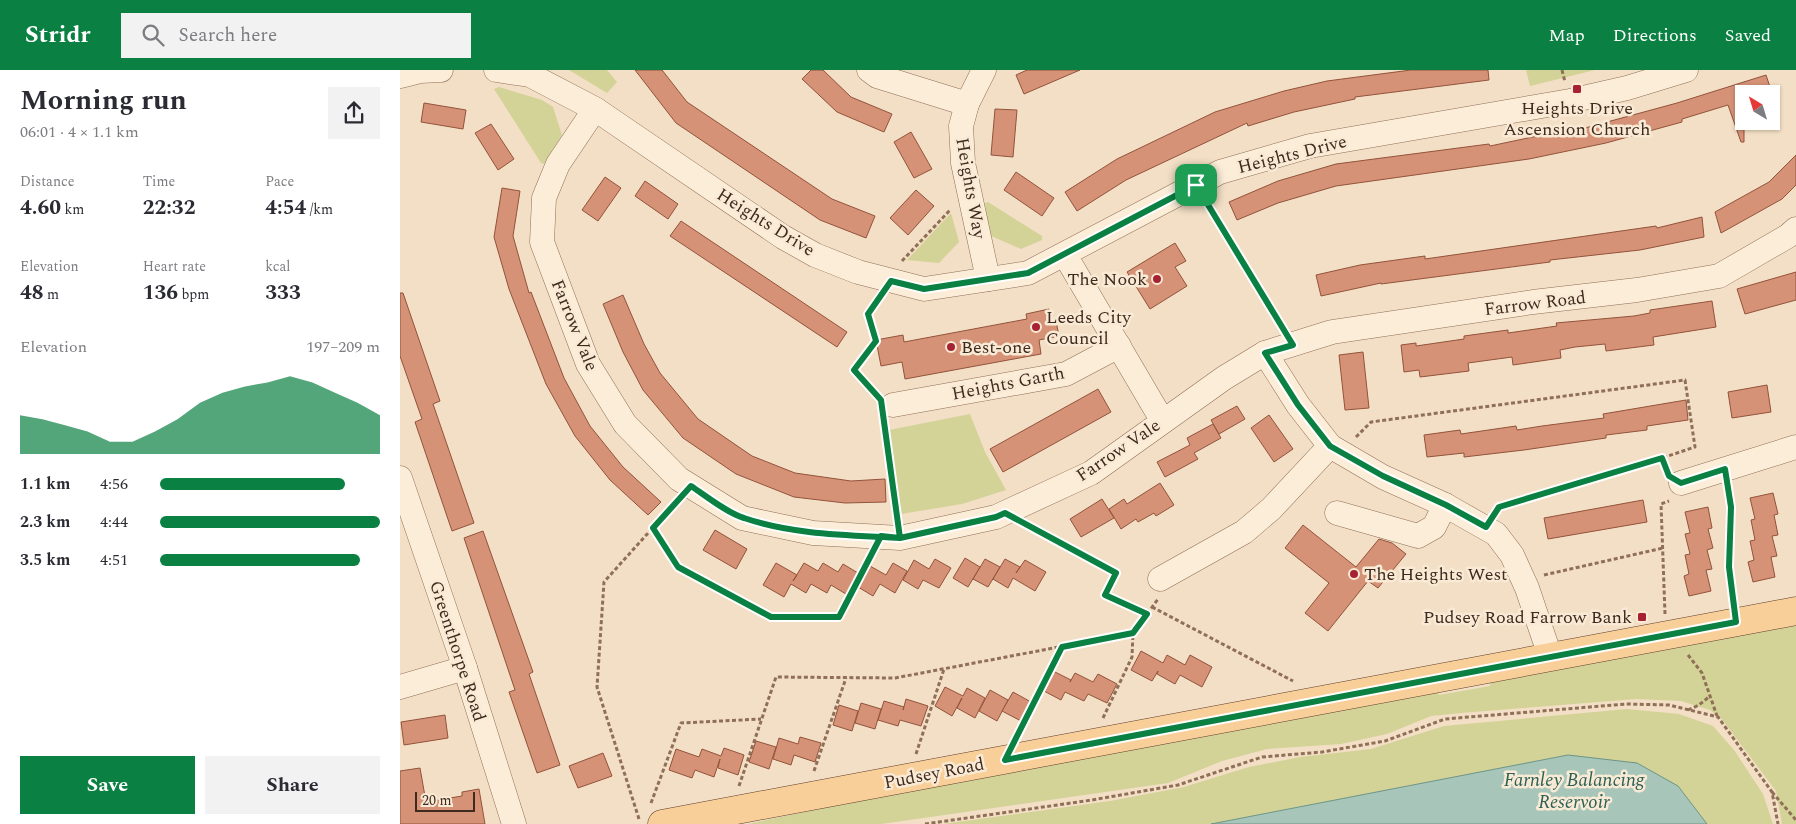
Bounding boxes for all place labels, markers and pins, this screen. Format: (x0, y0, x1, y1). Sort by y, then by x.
marker: Heights Drive Ascension Church (1571, 83, 1583, 95)
place label: Heights Drive Ascension Church (1504, 95, 1650, 143)
pin (1175, 164, 1217, 206)
place label: The Nook (1067, 266, 1147, 293)
marker: The Nook (1151, 273, 1163, 285)
place label: Leeds City Council (1046, 304, 1132, 352)
marker: Leeds City Council (1030, 321, 1042, 333)
place label: Best-one (961, 334, 1031, 361)
marker: Best-one (945, 341, 957, 353)
place label: The Heights West (1364, 561, 1508, 588)
marker: The Heights West (1348, 568, 1360, 580)
place label: Pudsey Road Farrow Bank (1423, 604, 1632, 631)
marker: Pudsey Road Farrow Bank (1636, 611, 1648, 623)

